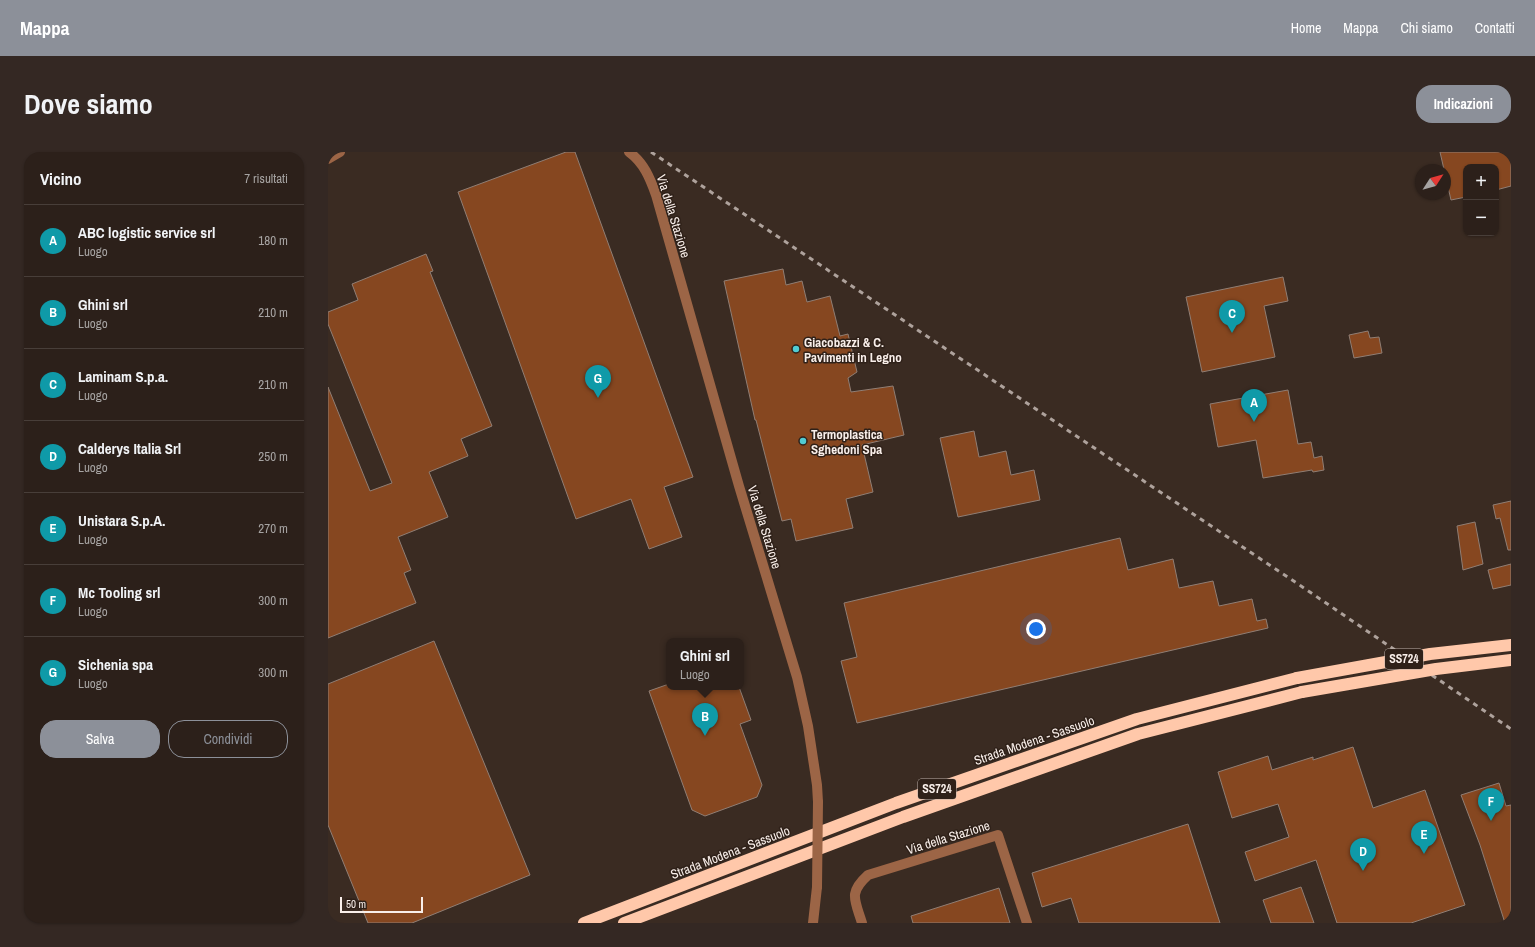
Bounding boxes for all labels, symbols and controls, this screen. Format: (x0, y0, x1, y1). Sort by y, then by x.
text: Mappa (20, 15, 69, 41)
text: Home (1291, 19, 1321, 37)
text: Mappa (1343, 19, 1378, 37)
text: Chi siamo (1400, 19, 1453, 37)
text: Contatti (1475, 19, 1515, 37)
text: Dove siamo (24, 85, 153, 123)
button: Indicazioni (1416, 85, 1511, 123)
north arrow (1415, 164, 1451, 200)
map controls (1463, 164, 1499, 236)
button: + (1463, 164, 1499, 200)
text: Vicino (40, 167, 82, 190)
text: 7 risultati (244, 170, 288, 187)
street label: Via della Stazione (653, 172, 694, 260)
button: − (1463, 200, 1499, 236)
text: ABC logistic service srl (78, 222, 215, 243)
text: A (49, 232, 57, 249)
text: 180 m (258, 232, 288, 249)
text: Luogo (78, 243, 108, 260)
text: Ghini srl (78, 294, 128, 315)
pin: C (1219, 300, 1245, 333)
text: B (49, 304, 57, 321)
text: 210 m (258, 304, 288, 321)
text: Luogo (78, 315, 108, 332)
place label: Giacobazzi & C. Pavimenti in Legno (804, 334, 902, 366)
marker: Giacobazzi & C. Pavimenti in Legno (791, 344, 801, 354)
pin: G (585, 365, 611, 398)
text: Laminam S.p.a. (78, 366, 168, 387)
text: C (49, 376, 57, 393)
text: 210 m (258, 376, 288, 393)
text: Luogo (78, 387, 108, 404)
pin: A (1241, 389, 1267, 422)
place label: Termoplastica Sghedoni Spa (811, 426, 883, 458)
marker: Termoplastica Sghedoni Spa (798, 436, 808, 446)
text: Calderys Italia Srl (78, 438, 181, 459)
text: D (49, 448, 57, 465)
text: 250 m (258, 448, 288, 465)
text: Luogo (78, 459, 108, 476)
street label: Via della Stazione (744, 483, 785, 571)
text: Unistara S.p.A. (78, 510, 166, 531)
text: E (49, 520, 57, 537)
text: 270 m (258, 520, 288, 537)
text: Luogo (78, 531, 108, 548)
text: Mc Tooling srl (78, 582, 161, 603)
text: F (50, 592, 56, 609)
text: 300 m (258, 592, 288, 609)
text: Luogo (78, 603, 108, 620)
your location (1026, 619, 1046, 639)
popup (666, 638, 744, 690)
text: Ghini srl (680, 645, 730, 666)
road number: SS724 (1385, 649, 1423, 669)
text: Sichenia spa (78, 654, 153, 675)
text: G (49, 664, 57, 681)
text: 300 m (258, 664, 288, 681)
text: Luogo (680, 666, 710, 683)
text: Luogo (78, 675, 108, 692)
pin: B (692, 703, 718, 736)
street label: Strada Modena - Sassuolo (972, 712, 1097, 769)
button: Salva (40, 720, 160, 758)
button: Condividi (168, 720, 288, 758)
road number: SS724 (918, 779, 956, 799)
pin: F (1478, 788, 1504, 821)
street label: Via della Stazione (904, 817, 992, 858)
pin: E (1411, 821, 1437, 854)
street label: Strada Modena - Sassuolo (668, 822, 792, 883)
pin: D (1350, 838, 1376, 871)
scale bar (340, 895, 423, 914)
text: 50 m (346, 897, 366, 911)

